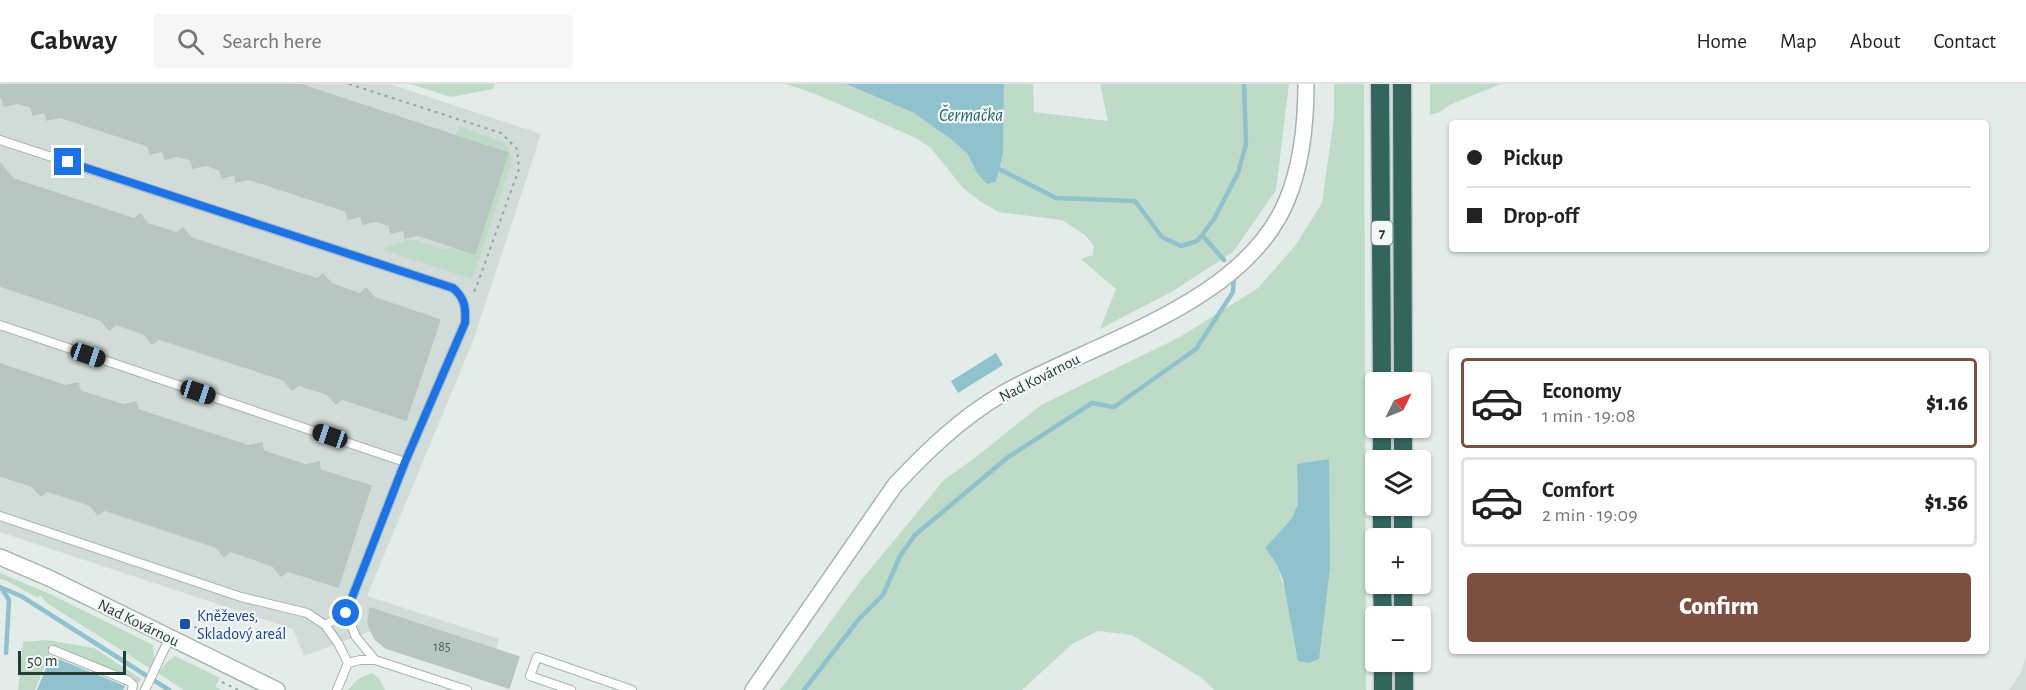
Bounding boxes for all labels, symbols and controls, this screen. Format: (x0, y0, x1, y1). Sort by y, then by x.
search box (153, 14, 573, 68)
icon: search (174, 25, 207, 58)
text: Cabway (30, 27, 117, 55)
text: Search here (222, 30, 322, 52)
text: Home (1696, 31, 1747, 52)
text: Map (1780, 31, 1817, 52)
text: About (1850, 31, 1900, 52)
text: Contact (1933, 31, 1996, 52)
water label: Čermačka (939, 104, 1003, 125)
text: Pickup (1503, 147, 1563, 169)
route end (54, 148, 81, 175)
text: Drop-off (1503, 205, 1579, 227)
road number: 7 (1372, 221, 1392, 245)
car (68, 341, 108, 369)
street label: Nad Kovárnou (997, 351, 1082, 405)
north arrow (1365, 372, 1431, 438)
map controls (1365, 372, 1431, 672)
icon: car (1470, 376, 1524, 430)
car (178, 378, 218, 406)
text: Economy (1542, 380, 1622, 402)
text: $1.16 (1926, 392, 1968, 414)
text: 1 min · 19:08 (1542, 406, 1635, 426)
car (310, 422, 350, 450)
button: layers (1365, 450, 1431, 516)
icon: car (1470, 475, 1524, 529)
text: Comfort (1542, 479, 1614, 501)
text: $1.56 (1924, 491, 1968, 513)
text: 2 min · 19:09 (1542, 505, 1638, 525)
button: + (1365, 528, 1431, 594)
button: Confirm (1467, 573, 1971, 642)
street label: Nad Kovárnou (95, 596, 182, 649)
route start (332, 599, 359, 626)
button: − (1365, 606, 1431, 672)
place label: Kněževes, Skladový areál (197, 608, 286, 643)
marker: Kněževes, Skladový areál (178, 617, 192, 631)
house number: 185 (433, 640, 451, 654)
scale bar (18, 648, 126, 676)
text: 50 m (27, 653, 58, 669)

